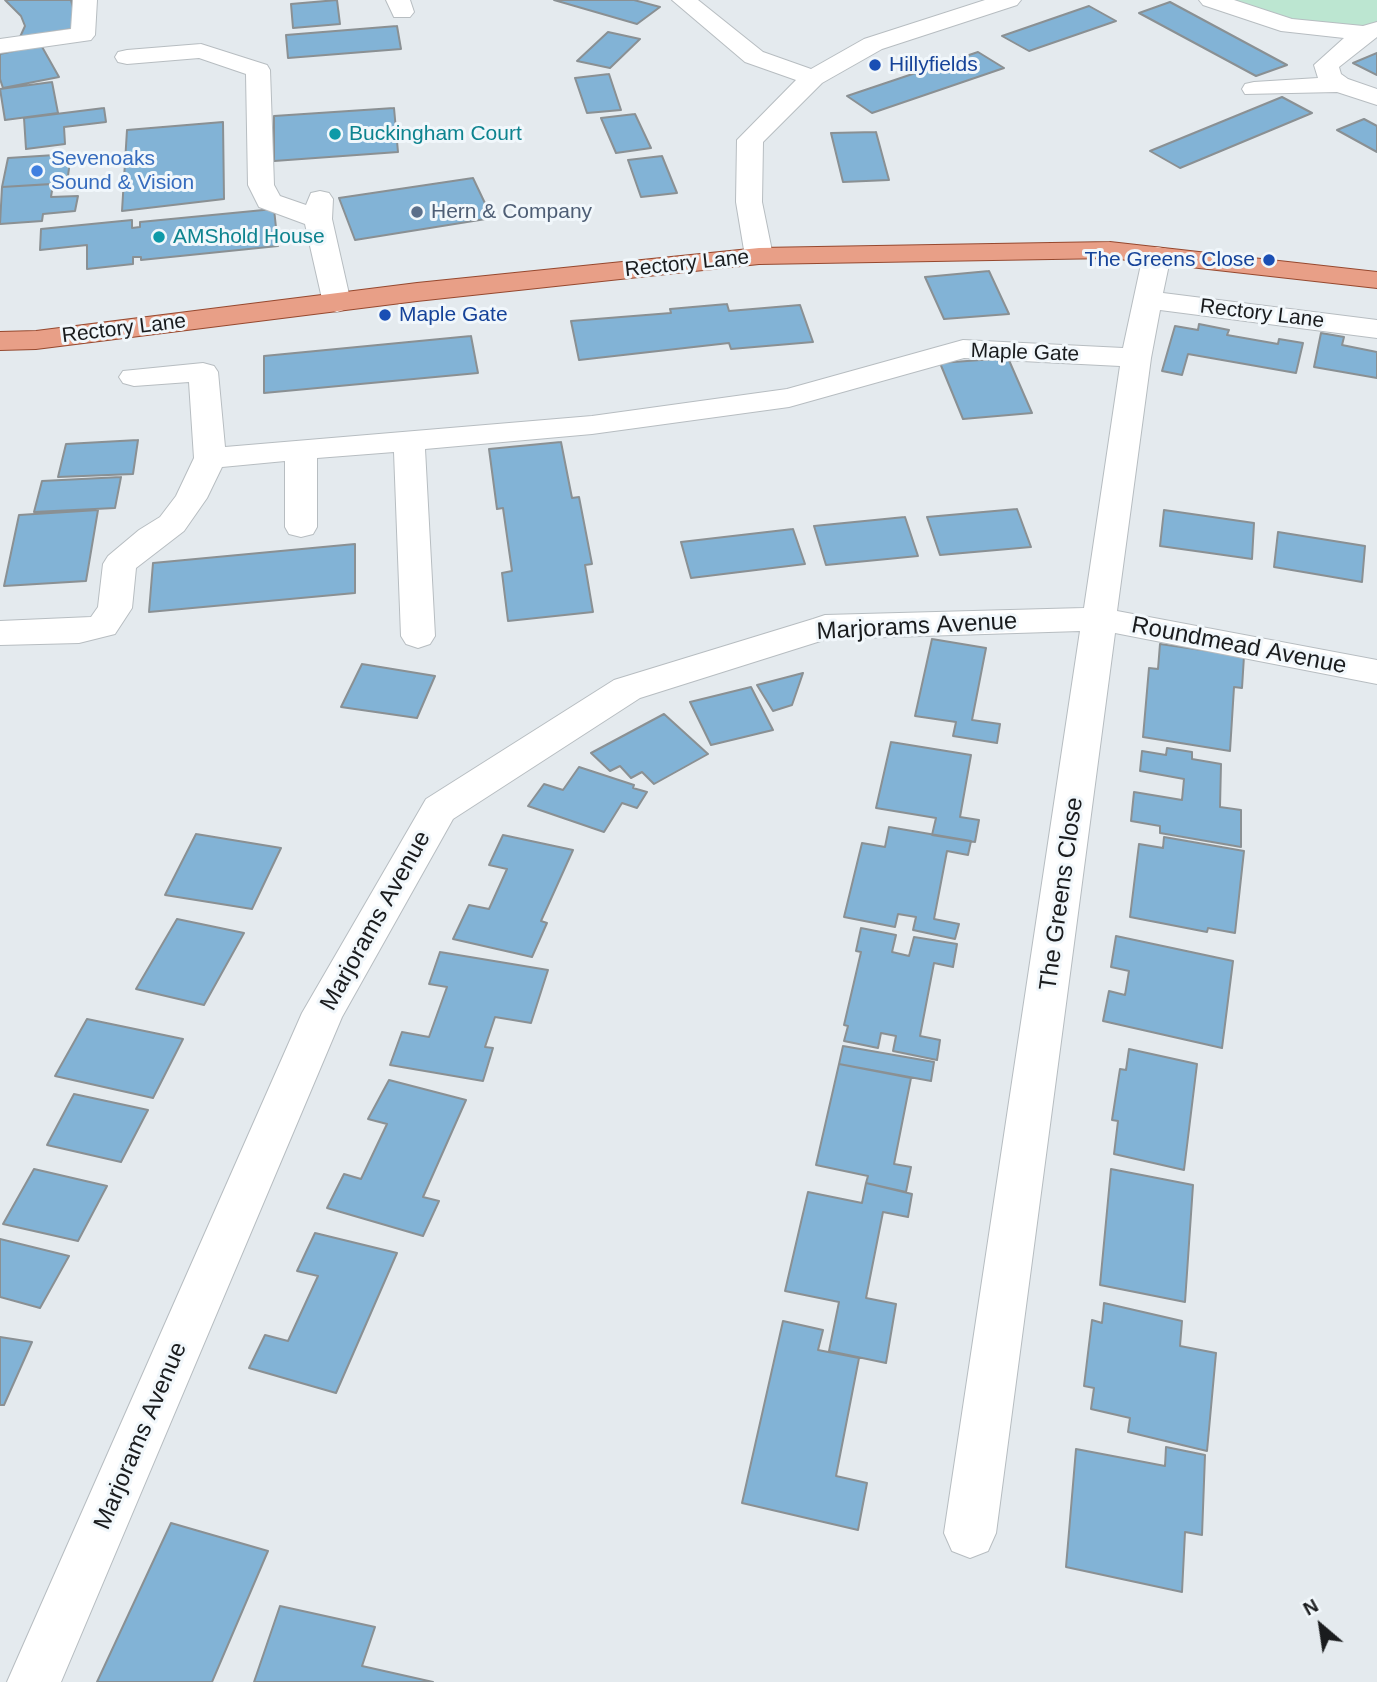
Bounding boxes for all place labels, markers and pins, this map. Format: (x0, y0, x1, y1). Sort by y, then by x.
place label: Hillyfields (889, 52, 978, 78)
marker: Hillyfields (867, 57, 883, 73)
place label: Buckingham Court (349, 121, 522, 147)
marker: Buckingham Court (327, 126, 343, 142)
place label: Sevenoaks Sound & Vision (51, 146, 194, 196)
marker: Sevenoaks Sound & Vision (29, 163, 45, 179)
place label: Hern & Company (431, 199, 592, 225)
marker: Hern & Company (409, 204, 425, 220)
place label: AMShold House (173, 224, 325, 250)
marker: AMShold House (151, 229, 167, 245)
place label: The Greens Close (1085, 247, 1255, 273)
marker: The Greens Close (1261, 252, 1277, 268)
place label: Maple Gate (399, 302, 508, 328)
marker: Maple Gate (377, 307, 393, 323)

